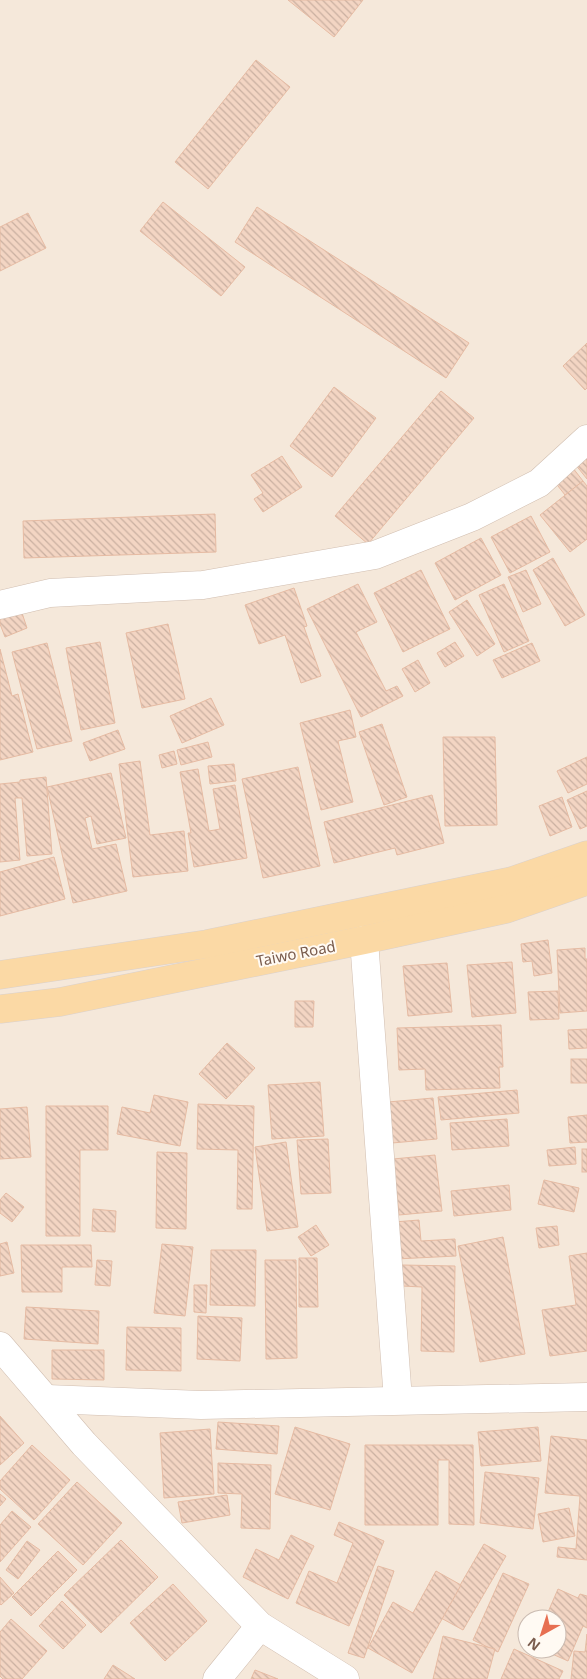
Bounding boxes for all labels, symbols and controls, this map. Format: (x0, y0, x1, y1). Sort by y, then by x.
street label: Taiwo Road (255, 936, 337, 970)
north arrow (517, 1609, 567, 1659)
text: N (523, 1634, 544, 1655)

